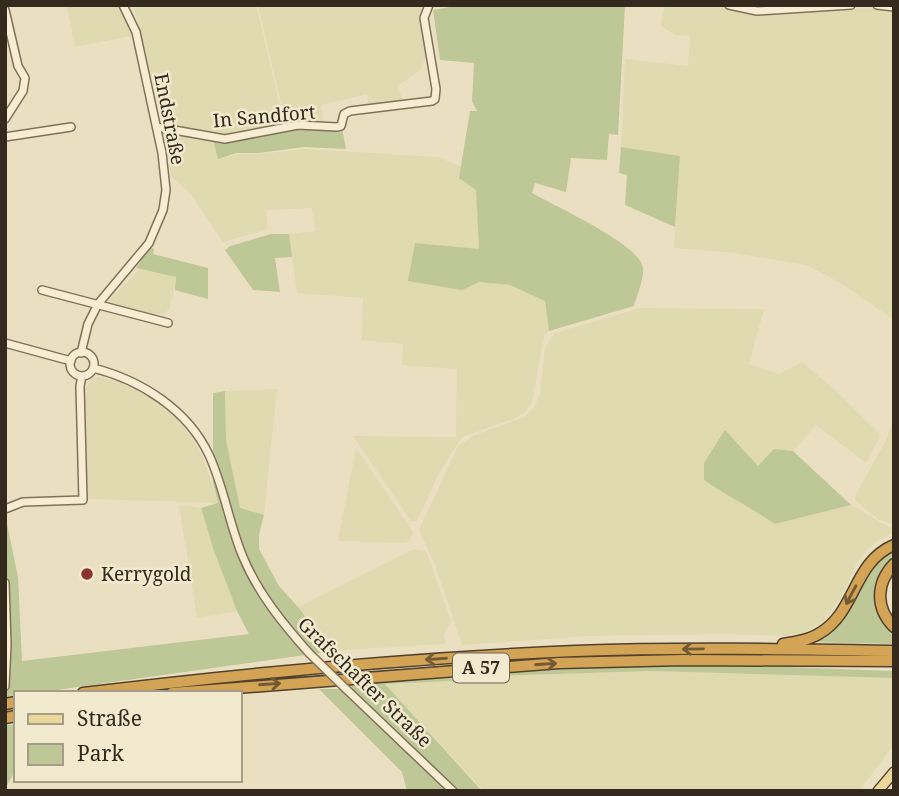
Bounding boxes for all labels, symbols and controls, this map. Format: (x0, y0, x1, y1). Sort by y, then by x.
street label: Endstraße (148, 71, 192, 167)
street label: In Sandfort (212, 99, 317, 133)
place label: Kerrygold (101, 561, 192, 587)
marker: Kerrygold (79, 566, 95, 582)
one-way arrow (843, 584, 857, 605)
street label: Grafschafter Straße (292, 611, 438, 753)
one-way arrow (682, 643, 705, 656)
one-way arrow (425, 652, 448, 665)
road number: A 57 (453, 654, 509, 682)
one-way arrow (534, 657, 556, 670)
one-way arrow (258, 677, 281, 690)
legend (14, 691, 242, 782)
text: Straße (77, 704, 142, 732)
text: Park (77, 739, 124, 767)

